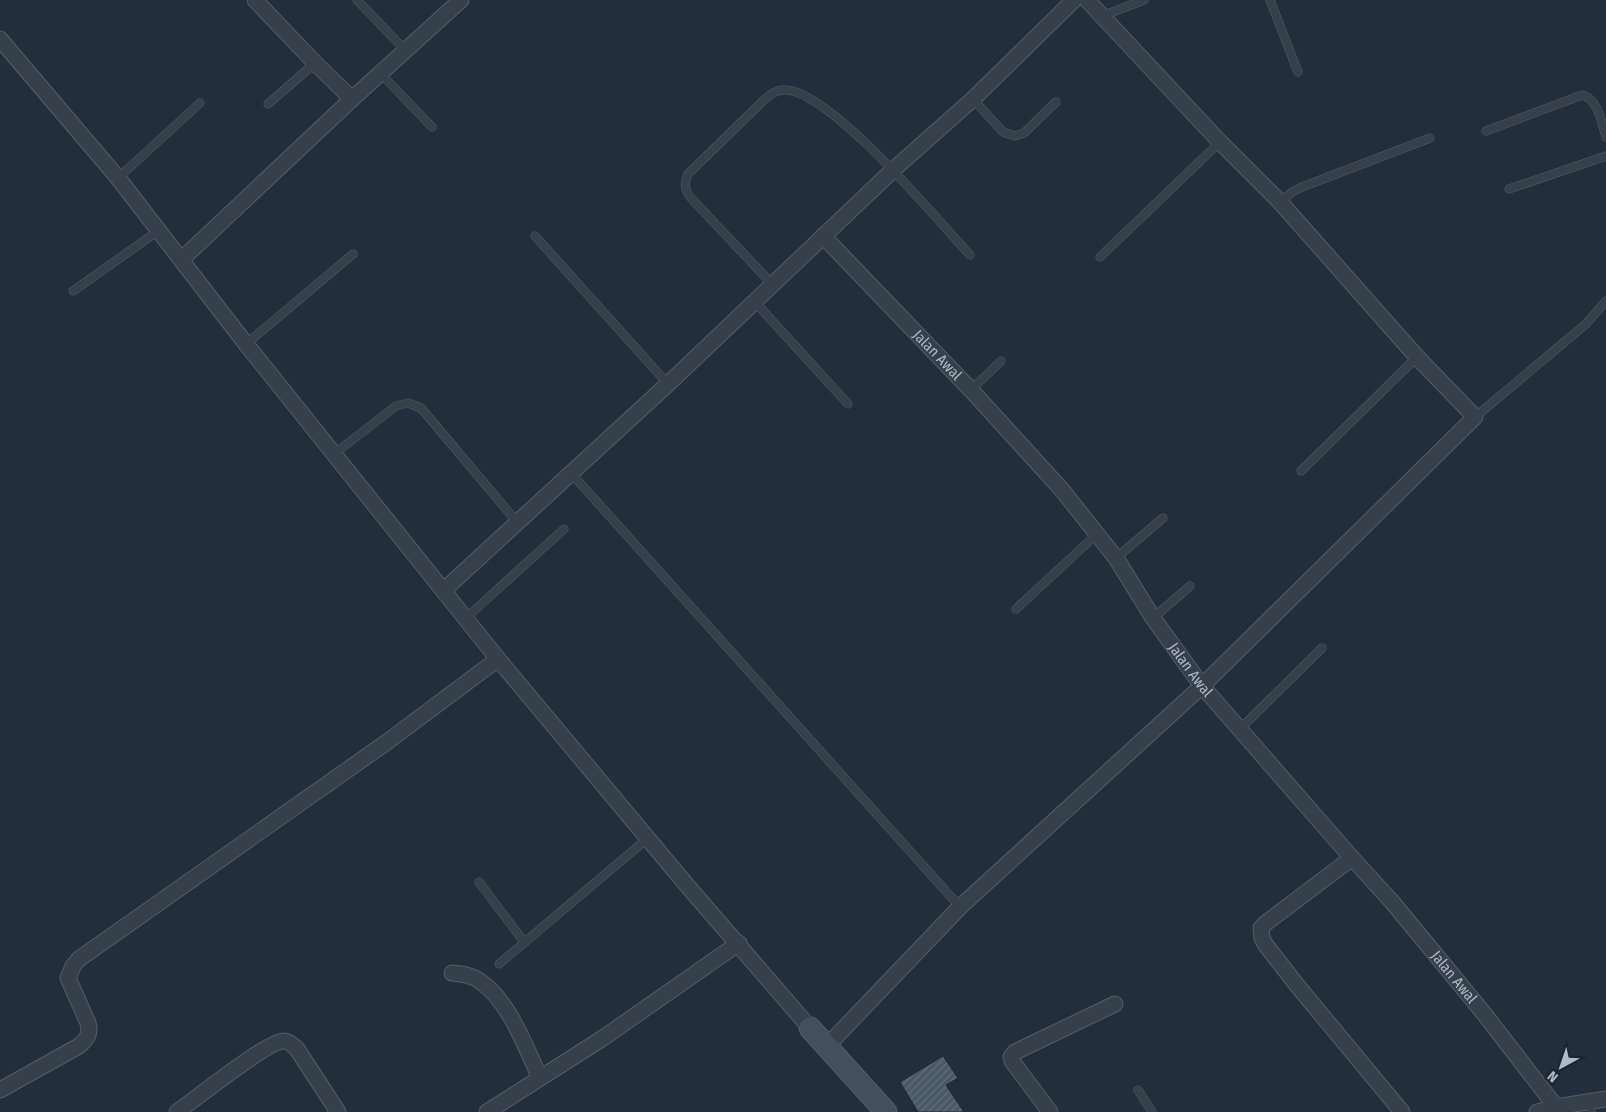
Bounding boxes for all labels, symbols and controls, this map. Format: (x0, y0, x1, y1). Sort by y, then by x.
street label: Jalan Awal (909, 326, 966, 384)
street label: Jalan Awal (1165, 639, 1216, 701)
street label: Jalan Awal (1427, 947, 1481, 1007)
north arrow (1536, 1042, 1586, 1092)
text: N (1544, 1067, 1562, 1086)

